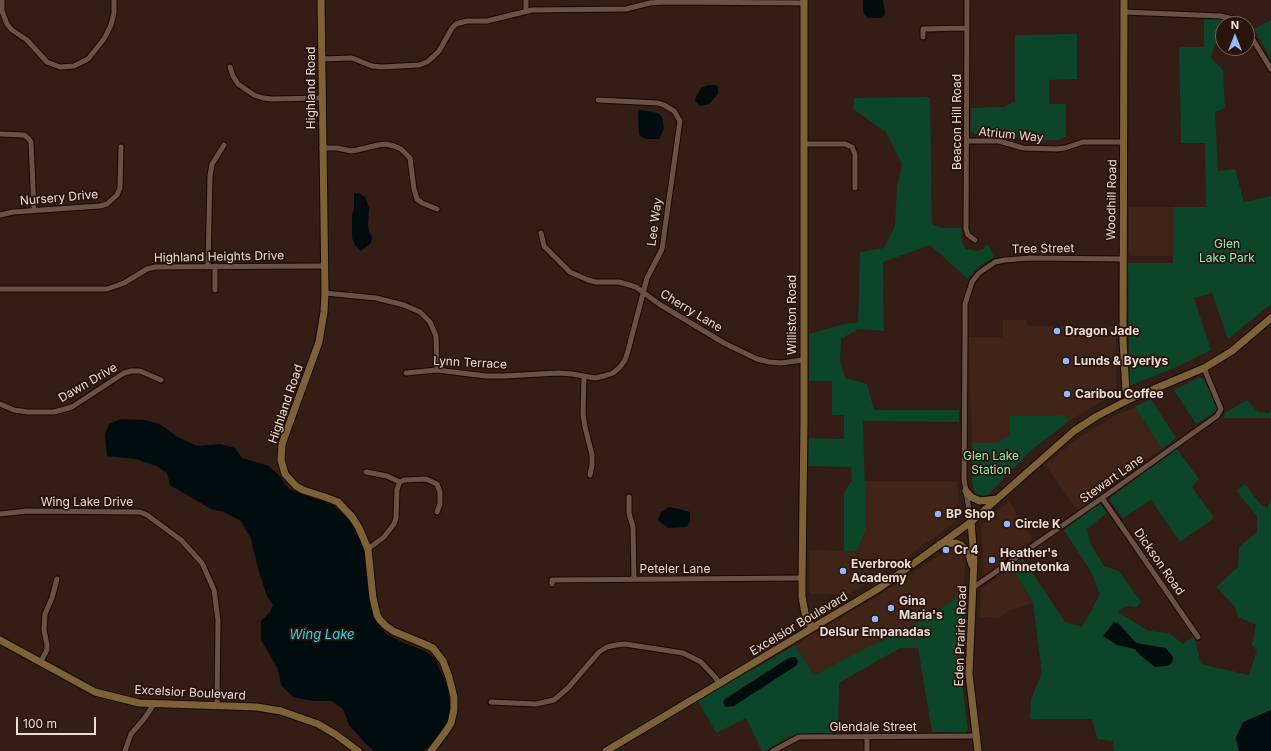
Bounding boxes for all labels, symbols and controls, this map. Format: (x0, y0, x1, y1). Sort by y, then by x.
north arrow (1215, 16, 1255, 56)
text: N (1231, 18, 1239, 32)
street label: Highland Road (304, 47, 318, 129)
street label: Beacon Hill Road (950, 74, 964, 170)
street label: Atrium Way (978, 124, 1044, 146)
street label: Woodhill Road (1104, 159, 1120, 241)
street label: Nursery Drive (19, 187, 99, 209)
street label: Lee Way (644, 197, 666, 247)
park label: Glen Lake Park (1199, 237, 1255, 265)
street label: Tree Street (1012, 241, 1074, 257)
street label: Highland Heights Drive (154, 249, 284, 265)
street label: Williston Road (785, 275, 799, 355)
street label: Cherry Lane (657, 287, 725, 335)
place label: Dragon Jade (1065, 324, 1139, 338)
marker: Dragon Jade (1052, 326, 1062, 336)
street label: Lynn Terrace (433, 354, 507, 372)
place label: Lunds & Byerlys (1074, 354, 1168, 368)
marker: Lunds & Byerlys (1061, 356, 1071, 366)
street label: Dawn Drive (56, 360, 120, 406)
street label: Highland Road (266, 363, 306, 445)
place label: Caribou Coffee (1075, 387, 1164, 401)
marker: Caribou Coffee (1062, 389, 1072, 399)
park label: Glen Lake Station (963, 449, 1019, 477)
street label: Stewart Lane (1077, 452, 1147, 506)
street label: Wing Lake Drive (41, 495, 133, 509)
place label: BP Shop (946, 507, 995, 521)
marker: BP Shop (933, 509, 943, 519)
place label: Circle K (1015, 517, 1061, 531)
marker: Circle K (1002, 519, 1012, 529)
street label: Dickson Road (1131, 526, 1187, 598)
place label: Cr 4 (954, 543, 979, 557)
marker: Cr 4 (941, 545, 951, 555)
place label: Heather's Minnetonka (1000, 546, 1070, 574)
marker: Heather's Minnetonka (987, 555, 997, 565)
place label: Everbrook Academy (851, 557, 911, 585)
street label: Peteler Lane (640, 562, 710, 576)
marker: Everbrook Academy (838, 566, 848, 576)
street label: Eden Prairie Road (952, 585, 970, 687)
street label: Excelsior Boulevard (748, 589, 850, 659)
place label: Gina Maria's (899, 594, 943, 622)
marker: Gina Maria's (886, 603, 896, 613)
marker: DelSur Empanadas (870, 614, 880, 624)
place label: DelSur Empanadas (820, 625, 930, 639)
water label: Wing Lake (290, 627, 354, 643)
street label: Excelsior Boulevard (134, 683, 246, 703)
scale bar (18, 709, 98, 735)
text: 100 m (23, 716, 57, 731)
street label: Glendale Street (829, 720, 917, 734)

